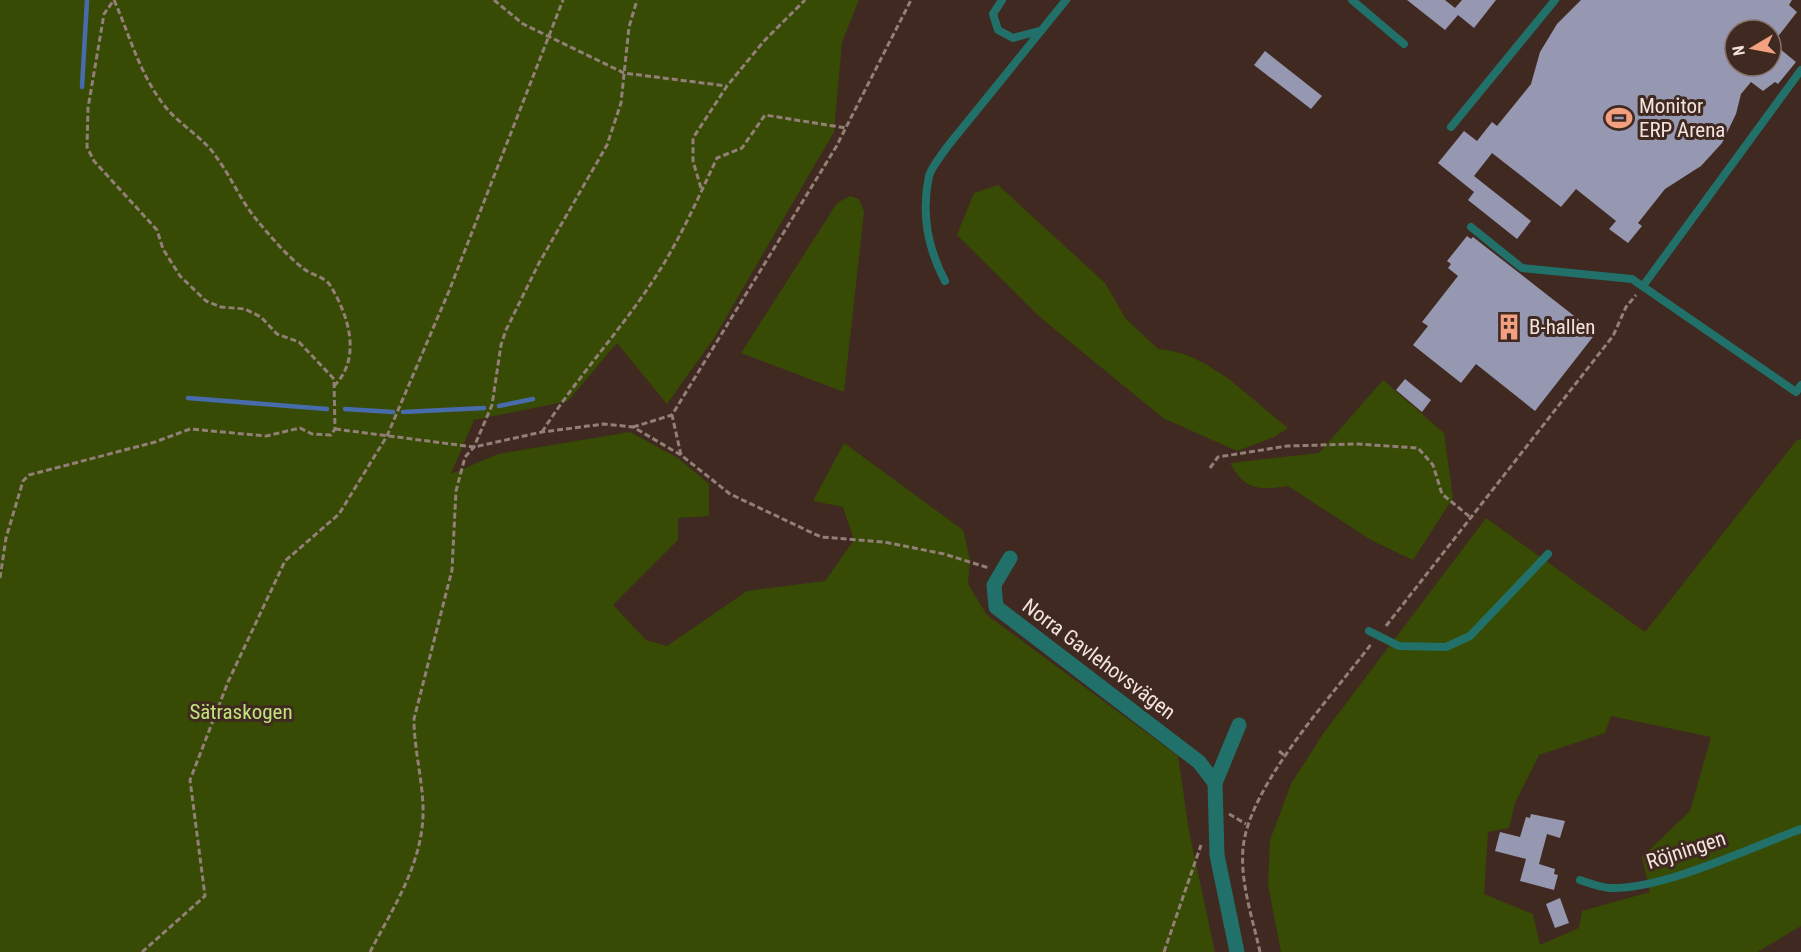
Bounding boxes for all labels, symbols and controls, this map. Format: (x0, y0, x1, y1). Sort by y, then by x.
north arrow (1723, 18, 1783, 78)
text: N (1729, 44, 1749, 57)
place label: Monitor ERP Arena (1639, 94, 1725, 142)
sports icon: Monitor ERP Arena (1604, 103, 1634, 133)
building icon: B-hallen (1494, 312, 1524, 342)
place label: B-hallen (1529, 315, 1596, 339)
street label: Norra Gavlehovsvägen (1018, 594, 1180, 724)
park label: Sätraskogen (189, 700, 293, 724)
street label: Röjningen (1643, 826, 1729, 874)

